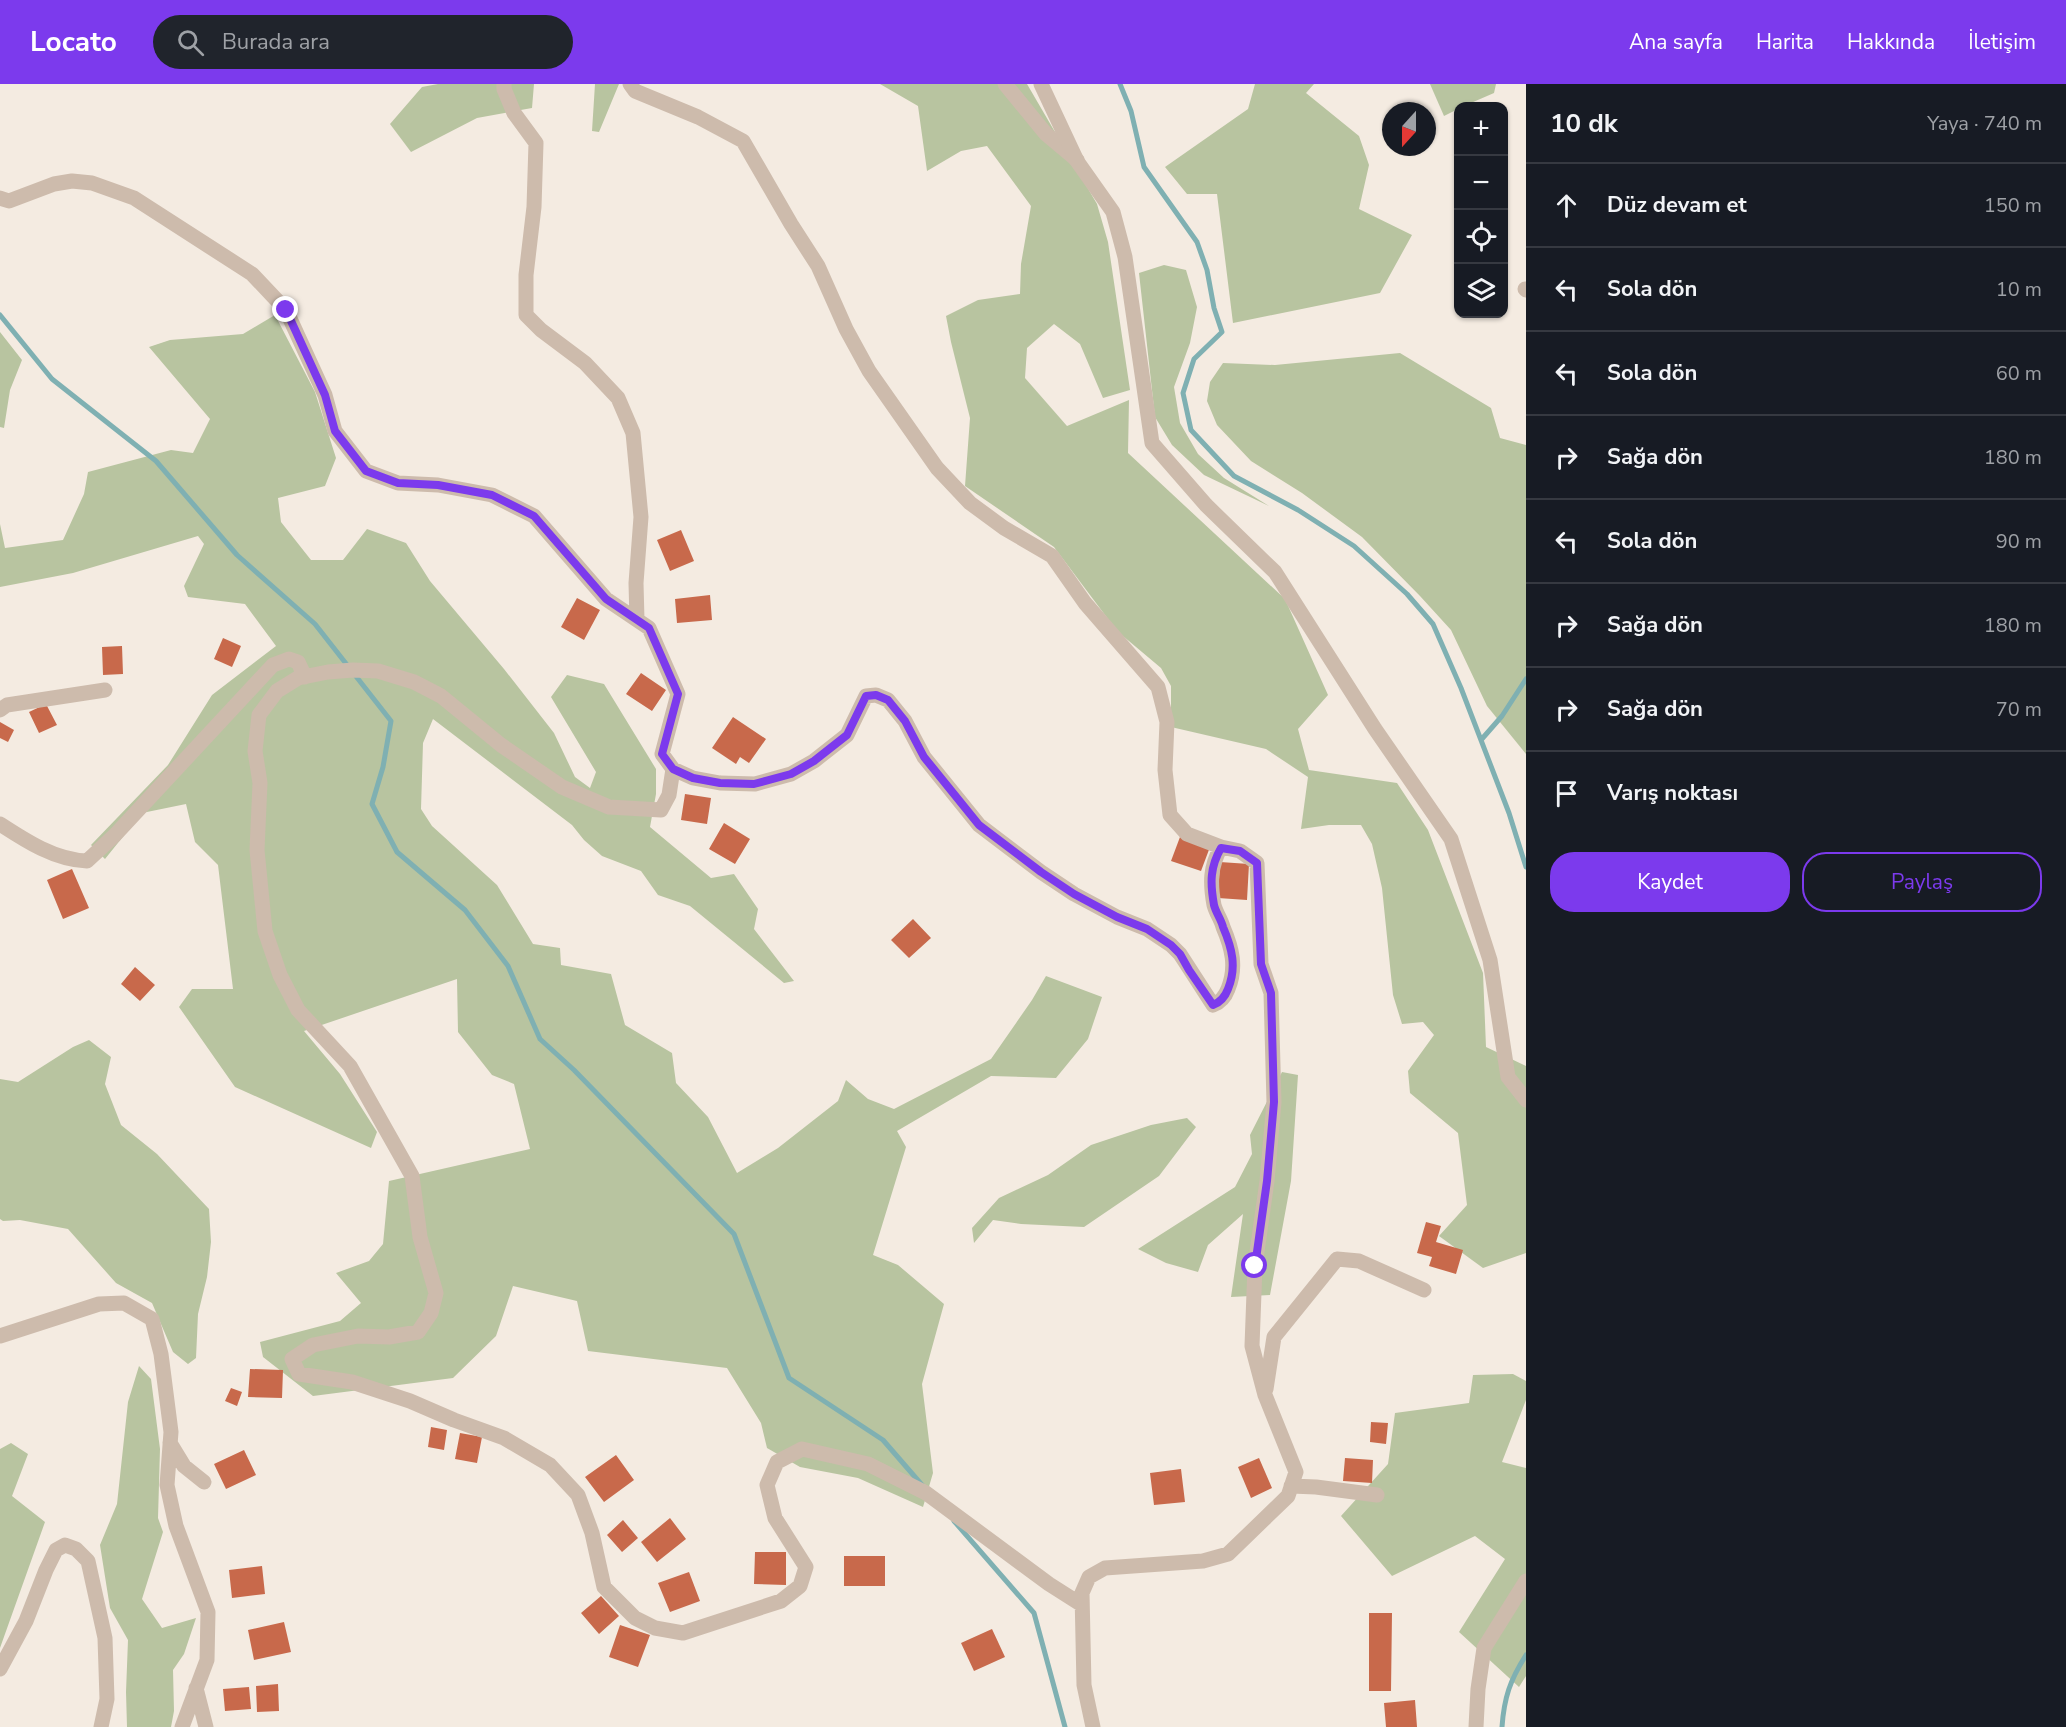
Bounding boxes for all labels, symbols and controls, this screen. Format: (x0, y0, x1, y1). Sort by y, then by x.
search box (153, 15, 573, 69)
text: Locato (30, 23, 117, 61)
icon: search (174, 26, 207, 59)
text: Burada ara (222, 27, 330, 57)
text: Ana sayfa (1629, 28, 1723, 56)
text: Harita (1756, 28, 1814, 56)
text: Hakkında (1847, 28, 1935, 56)
text: İletişim (1968, 28, 2036, 56)
north arrow (1382, 102, 1436, 156)
map controls (1454, 102, 1508, 318)
button: + (1454, 102, 1508, 156)
text: 10 dk (1550, 106, 1618, 141)
text: Yaya · 740 m (1927, 110, 2042, 137)
button: − (1454, 156, 1508, 210)
icon: ahead (1550, 189, 1583, 222)
text: Düz devam et (1607, 190, 1747, 220)
text: 150 m (1984, 192, 2042, 219)
button: locate (1454, 210, 1508, 264)
button: layers (1454, 264, 1508, 318)
icon: left (1550, 273, 1583, 306)
text: Sola dön (1607, 274, 1697, 304)
text: 10 m (1996, 276, 2042, 303)
route end (272, 296, 298, 322)
icon: left (1550, 357, 1583, 390)
text: Sola dön (1607, 358, 1697, 388)
text: 60 m (1996, 360, 2042, 387)
icon: right (1550, 441, 1583, 474)
text: Sağa dön (1607, 442, 1703, 472)
text: 180 m (1984, 444, 2042, 471)
icon: left (1550, 525, 1583, 558)
text: Sola dön (1607, 526, 1697, 556)
text: 90 m (1996, 528, 2042, 555)
icon: right (1550, 609, 1583, 642)
text: Sağa dön (1607, 610, 1703, 640)
text: 180 m (1984, 612, 2042, 639)
icon: right (1550, 693, 1583, 726)
text: Sağa dön (1607, 694, 1703, 724)
text: 70 m (1996, 696, 2042, 723)
icon: arrive (1550, 777, 1583, 810)
text: Varış noktası (1607, 778, 1738, 808)
button: Kaydet (1550, 852, 1790, 912)
button: Paylaş (1802, 852, 2042, 912)
route start (1241, 1252, 1267, 1278)

